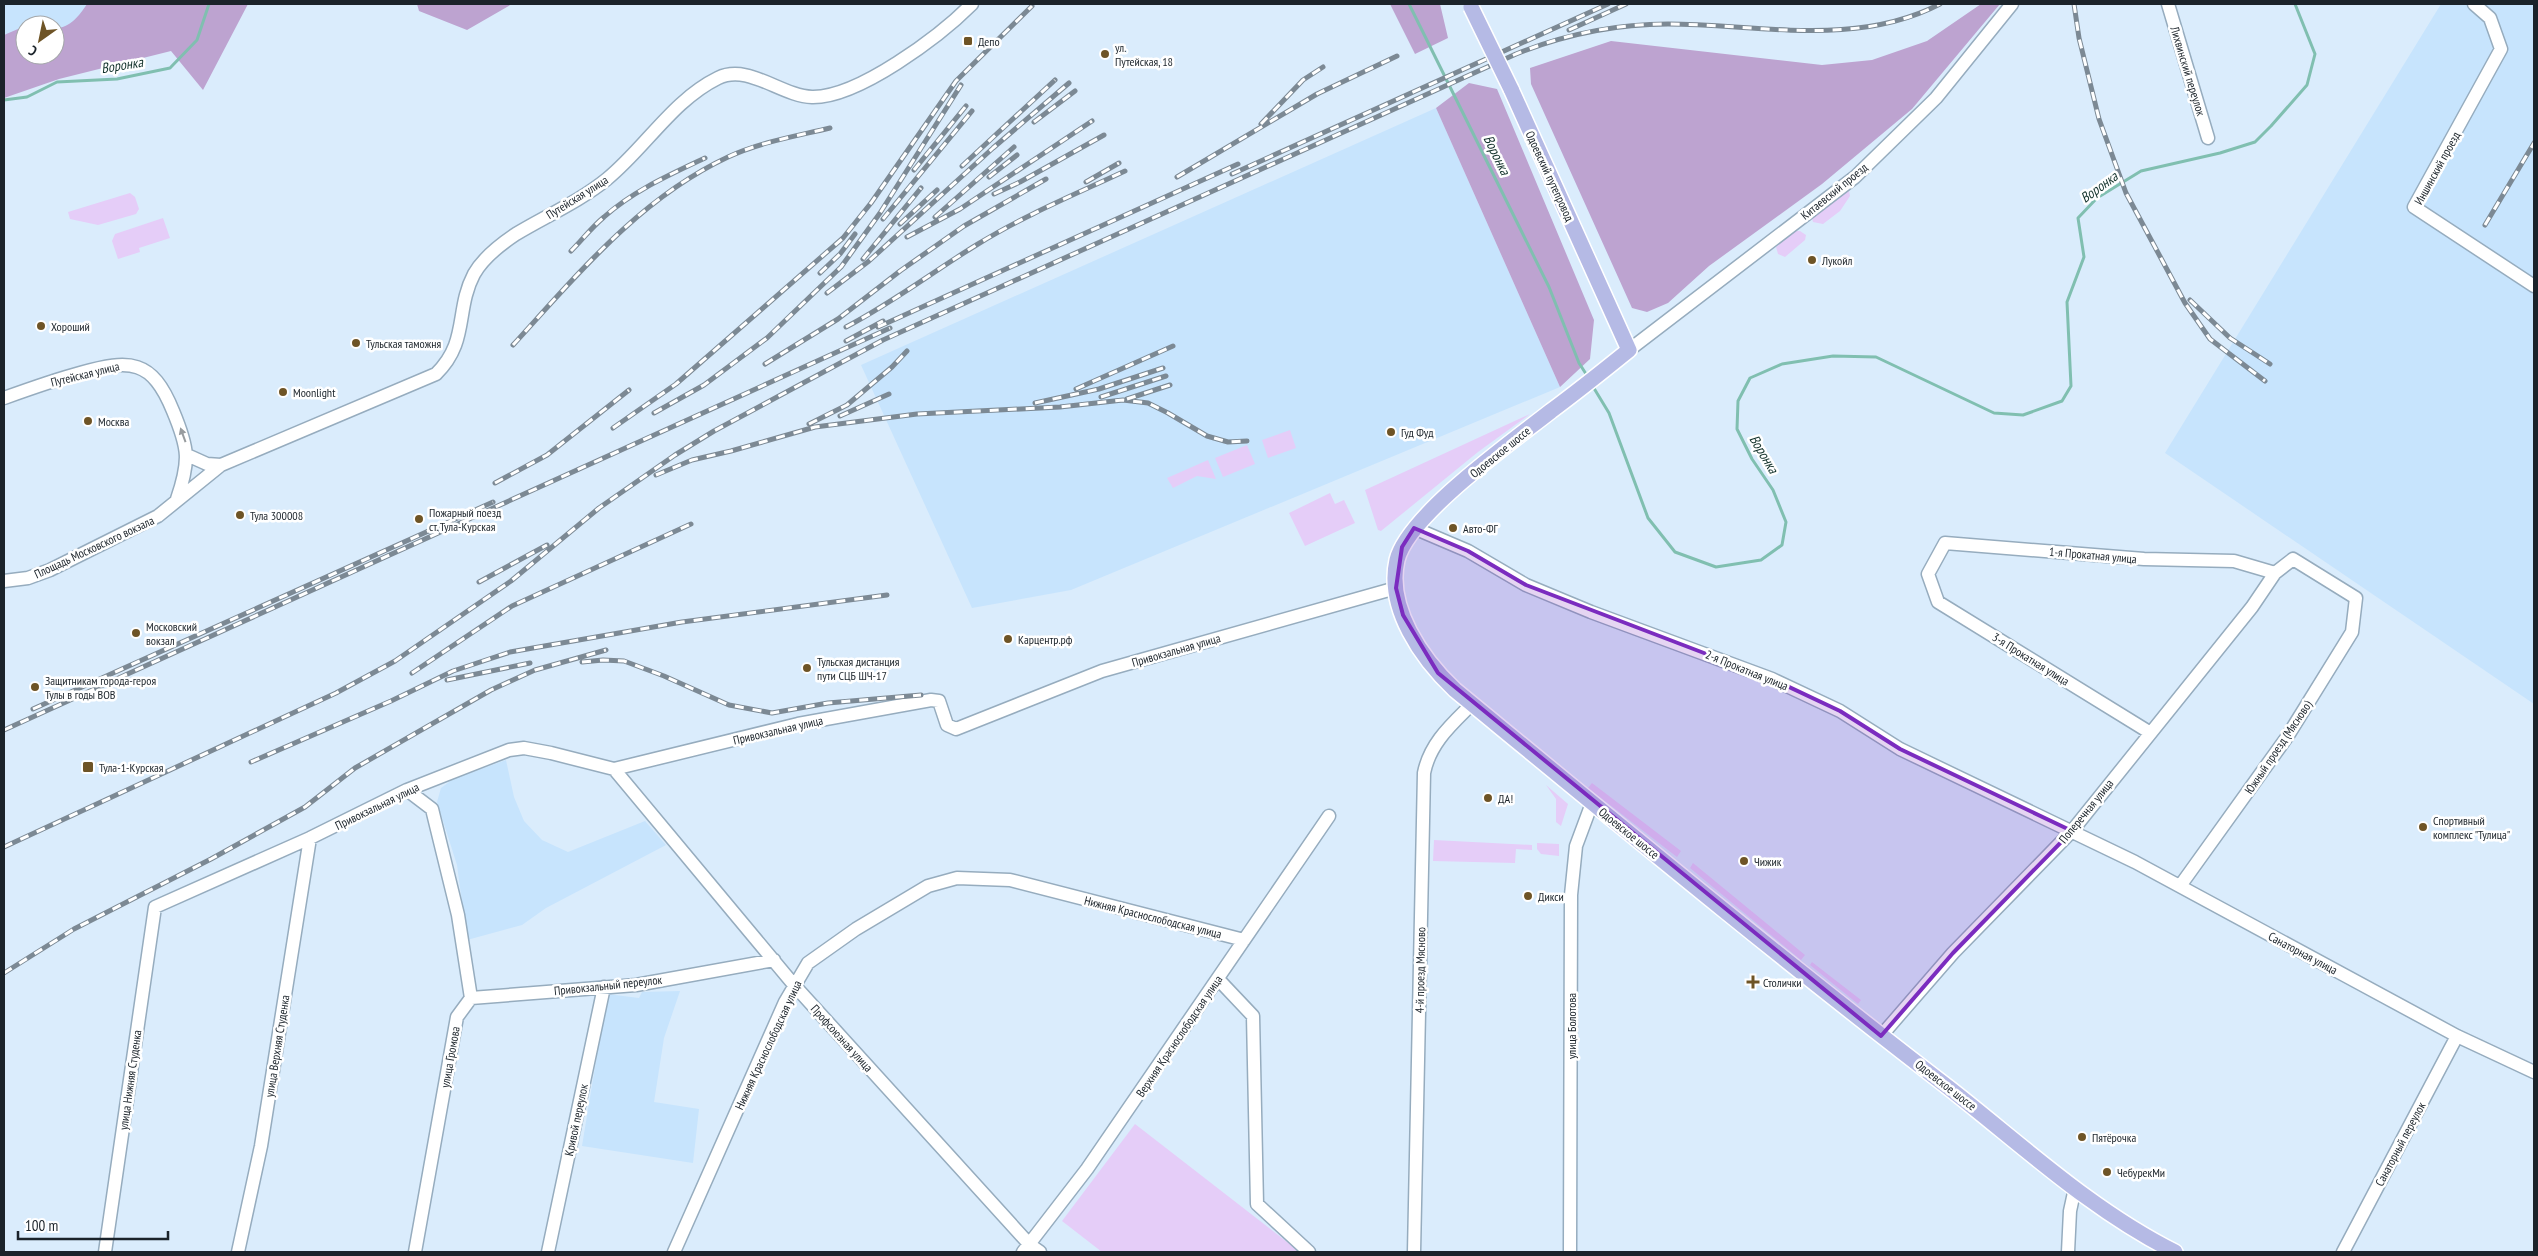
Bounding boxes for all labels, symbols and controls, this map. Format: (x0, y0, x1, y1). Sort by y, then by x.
north arrow (15, 15, 65, 65)
street label: Лихвинский переулок (2167, 24, 2209, 118)
place label: Депо (978, 34, 1000, 49)
marker: Депо (962, 35, 974, 47)
place label: ул. Путейская, 18 (1115, 40, 1173, 69)
text: С (25, 41, 41, 60)
marker: ул. Путейская, 18 (1099, 48, 1111, 60)
water label: Воронка (100, 53, 145, 77)
street label: Иншинский проезд (2411, 128, 2464, 207)
street label: Одоевский путепровод (1523, 129, 1578, 224)
water label: Воронка (1480, 132, 1515, 179)
street label: Китаевский проезд (1798, 159, 1871, 223)
water label: Воронка (2077, 167, 2122, 207)
street label: Путейская улица (543, 172, 611, 222)
place label: Лукойл (1821, 253, 1853, 268)
marker: Лукойл (1806, 254, 1818, 266)
place label: Хороший (51, 319, 90, 334)
marker: Хороший (35, 320, 47, 332)
place label: Тульская таможня (366, 336, 441, 351)
marker: Тульская таможня (350, 337, 362, 349)
street label: Путейская улица (49, 358, 121, 390)
place label: Moonlight (293, 385, 336, 400)
marker: Moonlight (277, 386, 289, 398)
place label: Москва (98, 414, 130, 429)
marker: Москва (82, 415, 94, 427)
street label: Одоевское шоссе (1467, 423, 1533, 481)
place label: Гуд Фуд (1401, 425, 1434, 440)
marker: Гуд Фуд (1385, 426, 1397, 438)
one-way arrow (179, 427, 187, 442)
water label: Воронка (1746, 431, 1783, 478)
place label: Пожарный поезд ст. Тула-Курская (429, 505, 502, 534)
place label: Тула 300008 (250, 508, 303, 523)
marker: Тула 300008 (234, 509, 246, 521)
street label: Площадь Московского вокзала (32, 513, 157, 581)
marker: Пожарный поезд ст. Тула-Курская (413, 513, 425, 525)
place label: Авто-ФГ (1463, 521, 1498, 536)
marker: Авто-ФГ (1447, 522, 1459, 534)
street label: 1-я Прокатная улица (2049, 544, 2138, 566)
place label: Московский вокзал (146, 619, 197, 648)
marker: Московский вокзал (130, 627, 142, 639)
street label: 3-я Прокатная улица (1990, 629, 2072, 689)
street label: Привокзальная улица (1130, 630, 1222, 670)
place label: Карцентр.рф (1018, 632, 1073, 647)
marker: Карцентр.рф (1002, 633, 1014, 645)
street label: 2-я Прокатная улица (1703, 647, 1791, 693)
place label: Тульская дистанция пути СЦБ ШЧ-17 (817, 654, 900, 683)
marker: Тульская дистанция пути СЦБ ШЧ-17 (801, 662, 813, 674)
place label: Защитникам города-героя Тулы в годы ВОВ (45, 673, 156, 702)
marker: Защитникам города-героя Тулы в годы ВОВ (29, 681, 41, 693)
street label: Южный проезд (Мясново) (2241, 697, 2315, 797)
street label: Привокзальная улица (732, 712, 825, 748)
marker: Тула-1-Курская (81, 760, 95, 774)
place label: Тула-1-Курская (99, 760, 164, 775)
street label: Поперечная улица (2056, 776, 2117, 846)
street label: Привокзальная улица (333, 779, 422, 833)
place label: ДА! (1498, 791, 1513, 806)
marker: ДА! (1482, 792, 1494, 804)
street label: Одоевское шоссе (1596, 804, 1662, 862)
place label: Спортивный комплекс "Тулица" (2433, 813, 2510, 842)
marker: Спортивный комплекс "Тулица" (2417, 821, 2429, 833)
place label: Чижик (1754, 854, 1782, 869)
marker: Чижик (1738, 855, 1750, 867)
place label: Дикси (1538, 889, 1564, 904)
marker: Дикси (1522, 890, 1534, 902)
street label: Нижняя Краснослободская улица (1083, 893, 1223, 941)
street label: 4-й проезд Мясново (1412, 927, 1428, 1013)
street label: Санаторная улица (2266, 929, 2340, 978)
street label: Привокзальный переулок (553, 972, 663, 998)
street label: Верхняя Краснослободская улица (1133, 972, 1225, 1100)
place label: Столички (1763, 975, 1802, 990)
marker: Столички (1747, 976, 1759, 988)
street label: Нижняя Краснослободская улица (731, 978, 805, 1112)
street label: улица Болотова (1564, 993, 1579, 1059)
street label: улица Верхняя Cтуденка (262, 994, 293, 1098)
street label: Профсоюзная улица (808, 1001, 876, 1075)
street label: улица Громова (437, 1025, 463, 1089)
street label: улица Нижняя Cтуденкa (116, 1029, 144, 1131)
street label: Одоевское шоссе (1912, 1056, 1980, 1114)
street label: Кривой переулок (561, 1082, 591, 1157)
street label: Санаторный переулок (2372, 1099, 2429, 1189)
place label: Пятёрочка (2092, 1130, 2136, 1145)
marker: Пятёрочка (2076, 1131, 2088, 1143)
place label: ЧебурекМи (2117, 1165, 2165, 1180)
marker: ЧебурекМи (2101, 1166, 2113, 1178)
scale bar (18, 1208, 168, 1240)
text: 100 m (25, 1216, 58, 1235)

